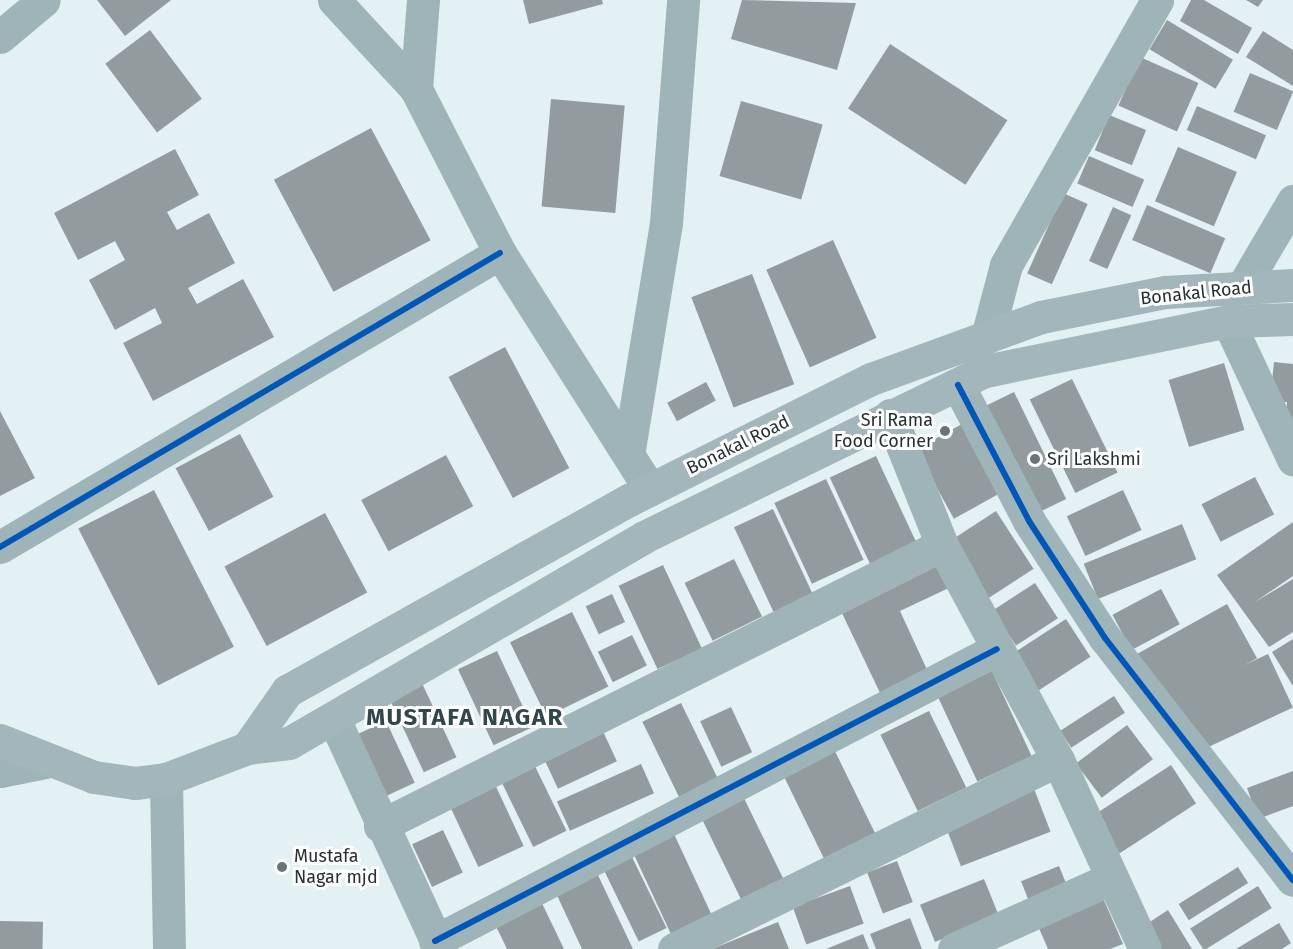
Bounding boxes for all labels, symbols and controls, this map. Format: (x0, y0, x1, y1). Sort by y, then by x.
street label: Bonakal Road (1139, 276, 1253, 310)
place label: Sri Rama Food Corner (834, 410, 933, 452)
street label: Bonakal Road (683, 411, 793, 479)
marker: Sri Rama Food Corner (938, 424, 952, 438)
place label: Sri Lakshmi (1047, 448, 1141, 470)
marker: Sri Lakshmi (1028, 452, 1042, 466)
district label: MUSTAFA NAGAR (366, 704, 564, 732)
place label: Mustafa Nagar mjd (294, 846, 378, 888)
marker: Mustafa Nagar mjd (275, 860, 289, 874)

